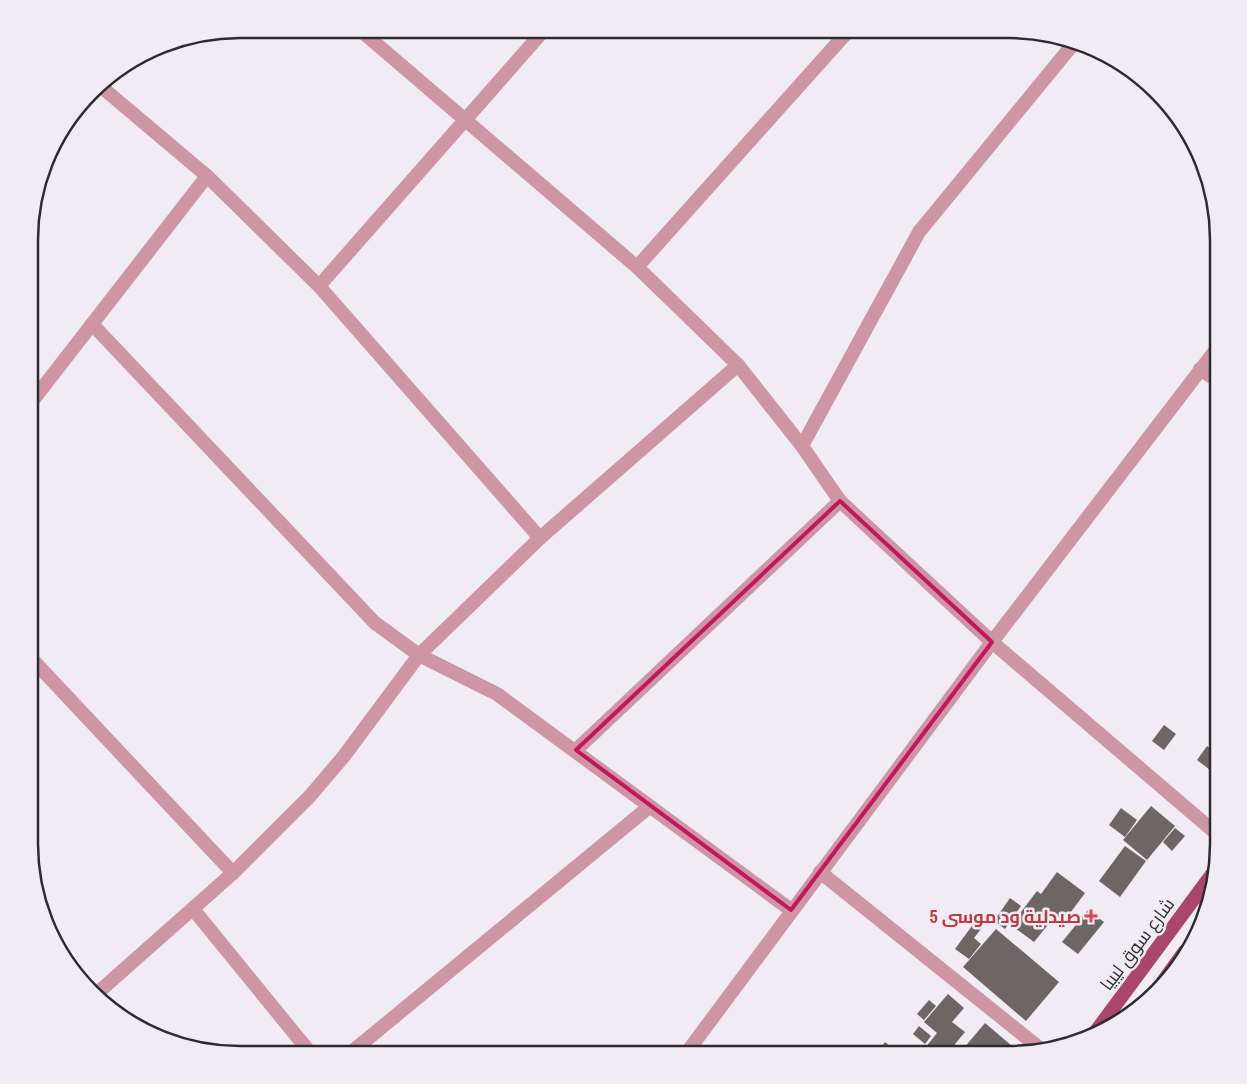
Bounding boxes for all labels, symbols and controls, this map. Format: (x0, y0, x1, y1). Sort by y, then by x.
street label: شارع سوق ليبيا (1094, 893, 1180, 995)
place label: صيدلية ود موسى 5 (929, 904, 1081, 929)
marker: صيدلية ود موسى 5 (1085, 910, 1097, 922)

